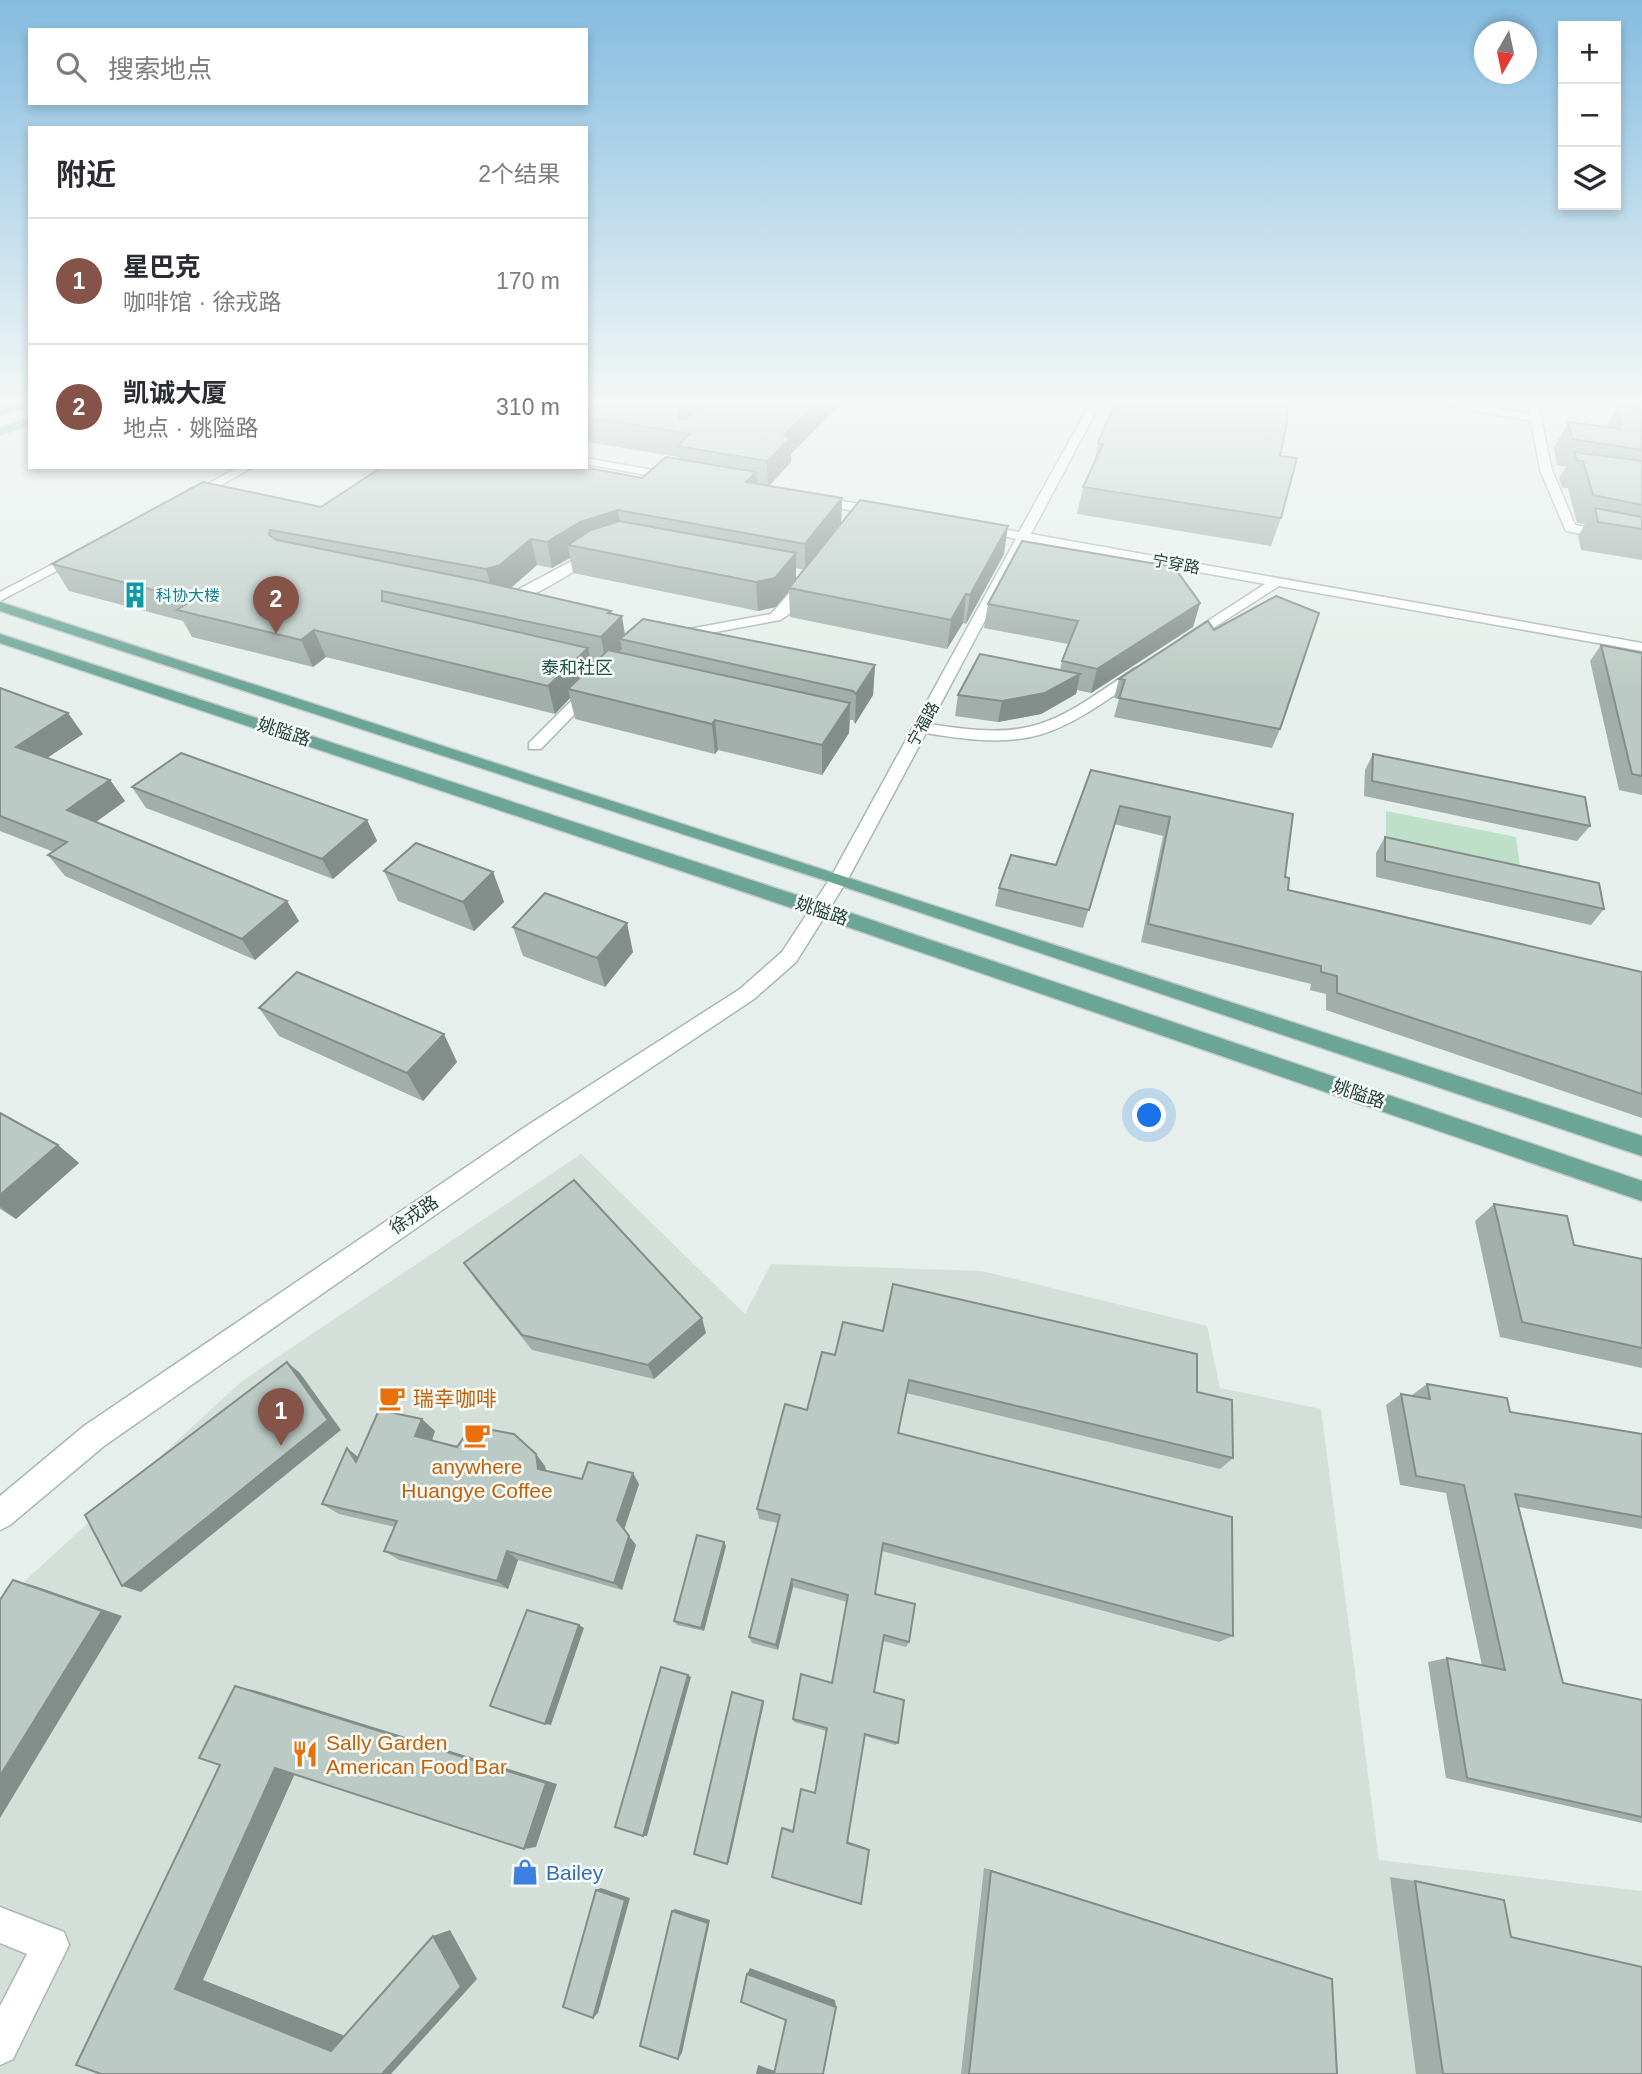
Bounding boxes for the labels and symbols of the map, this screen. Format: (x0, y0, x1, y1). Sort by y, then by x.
north arrow (1474, 21, 1537, 84)
street label: 宁穿路 (1151, 551, 1201, 577)
pin: 2 (253, 576, 299, 634)
building icon: 科协大楼 (120, 580, 150, 610)
place label: 科协大楼 (156, 587, 220, 604)
district label: 泰和社区 (541, 658, 613, 678)
street label: 宁福路 (904, 699, 942, 749)
street label: 姚隘路 (255, 714, 313, 750)
street label: 姚隘路 (793, 893, 851, 929)
street label: 姚隘路 (1330, 1076, 1388, 1112)
your location (1132, 1098, 1166, 1132)
street label: 徐戎路 (386, 1192, 442, 1238)
cafe icon: 瑞幸咖啡 (377, 1383, 407, 1413)
place label: 瑞幸咖啡 (413, 1387, 497, 1410)
pin: 1 (258, 1388, 304, 1446)
cafe icon: anywhere Huangye Coffee (462, 1420, 492, 1450)
place label: anywhere Huangye Coffee (401, 1455, 553, 1502)
place label: Sally Garden American Food Bar (326, 1731, 507, 1778)
restaurant icon: Sally Garden American Food Bar (290, 1739, 320, 1769)
shop icon: Bailey (510, 1857, 540, 1887)
place label: Bailey (546, 1861, 604, 1884)

